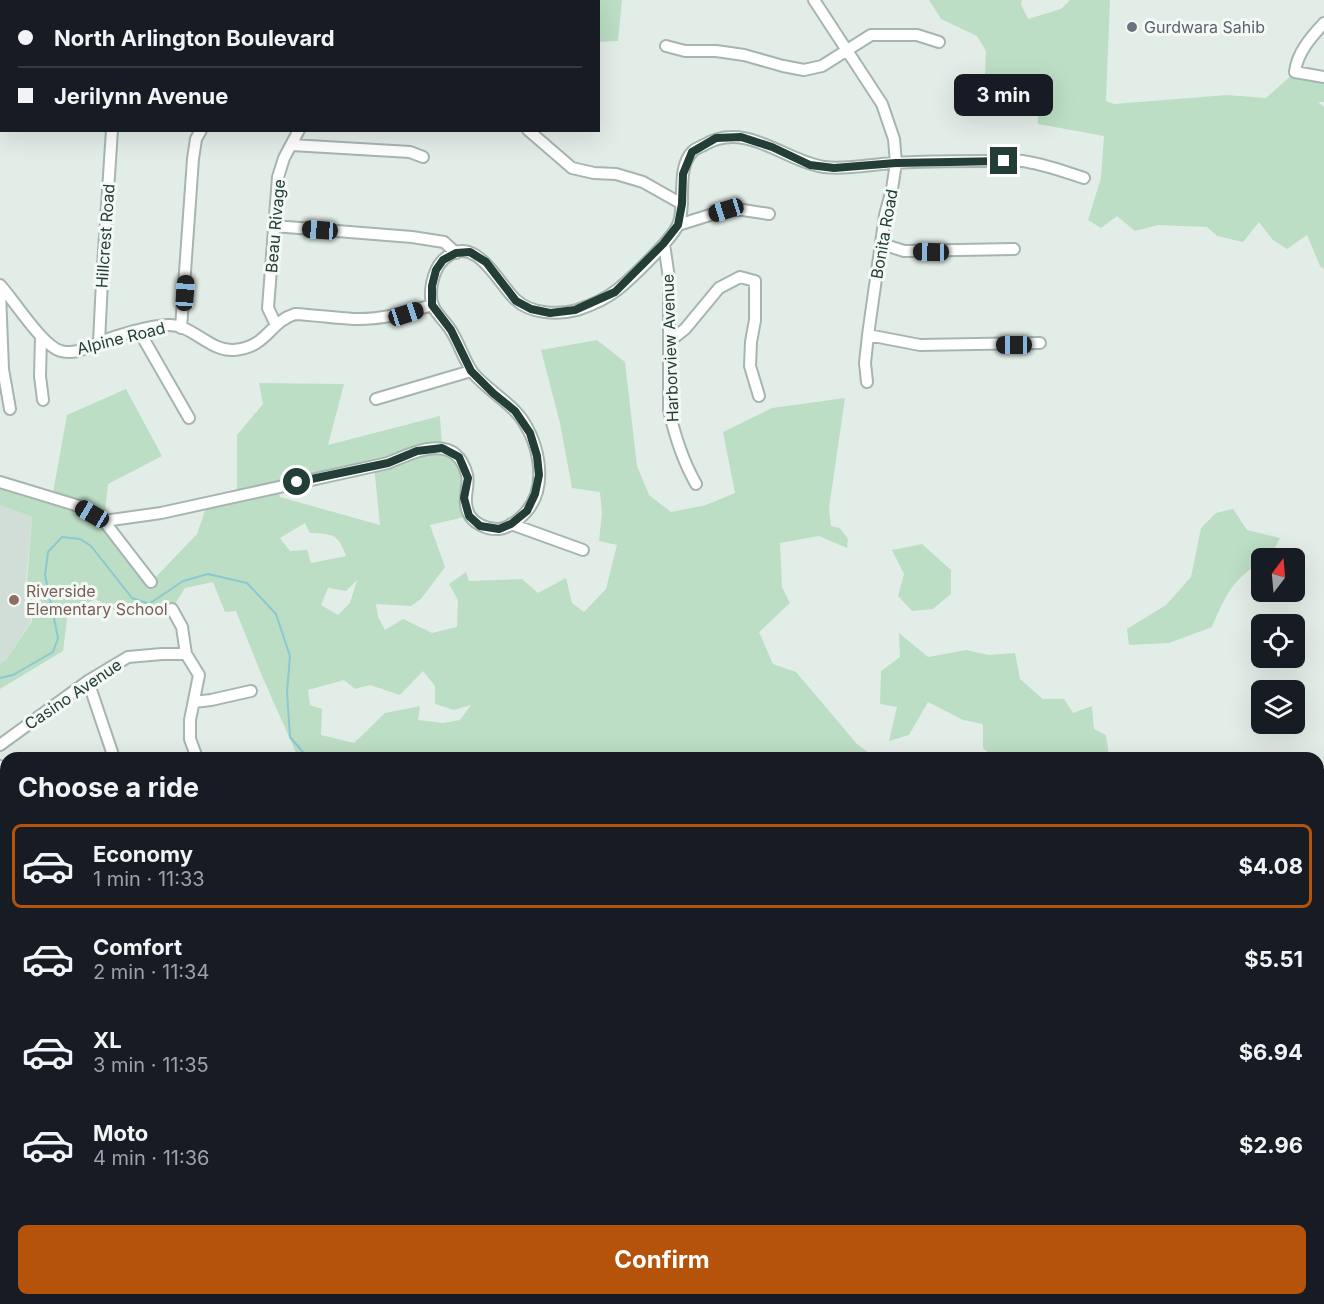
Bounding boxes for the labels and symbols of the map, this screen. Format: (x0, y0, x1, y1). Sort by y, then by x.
place label: Gurdwara Sahib (1144, 17, 1265, 37)
marker: Gurdwara Sahib (1125, 20, 1139, 34)
callout: 3 min (954, 74, 1054, 116)
route end (990, 147, 1017, 174)
street label: Beau Rivage (261, 178, 289, 274)
street label: Hillcrest Road (91, 183, 119, 289)
street label: Bonita Road (866, 188, 902, 280)
car (706, 196, 746, 224)
car (301, 220, 339, 240)
car (913, 243, 949, 261)
street label: Harborview Avenue (657, 273, 683, 423)
car (175, 274, 195, 312)
car (386, 300, 426, 328)
street label: Alpine Road (75, 317, 167, 359)
car (996, 336, 1032, 354)
route start (283, 468, 310, 495)
car (72, 497, 112, 531)
north arrow (1251, 548, 1305, 602)
place label: Riverside Elementary School (26, 581, 168, 619)
marker: Riverside Elementary School (7, 593, 21, 607)
street label: Casino Avenue (21, 654, 125, 734)

